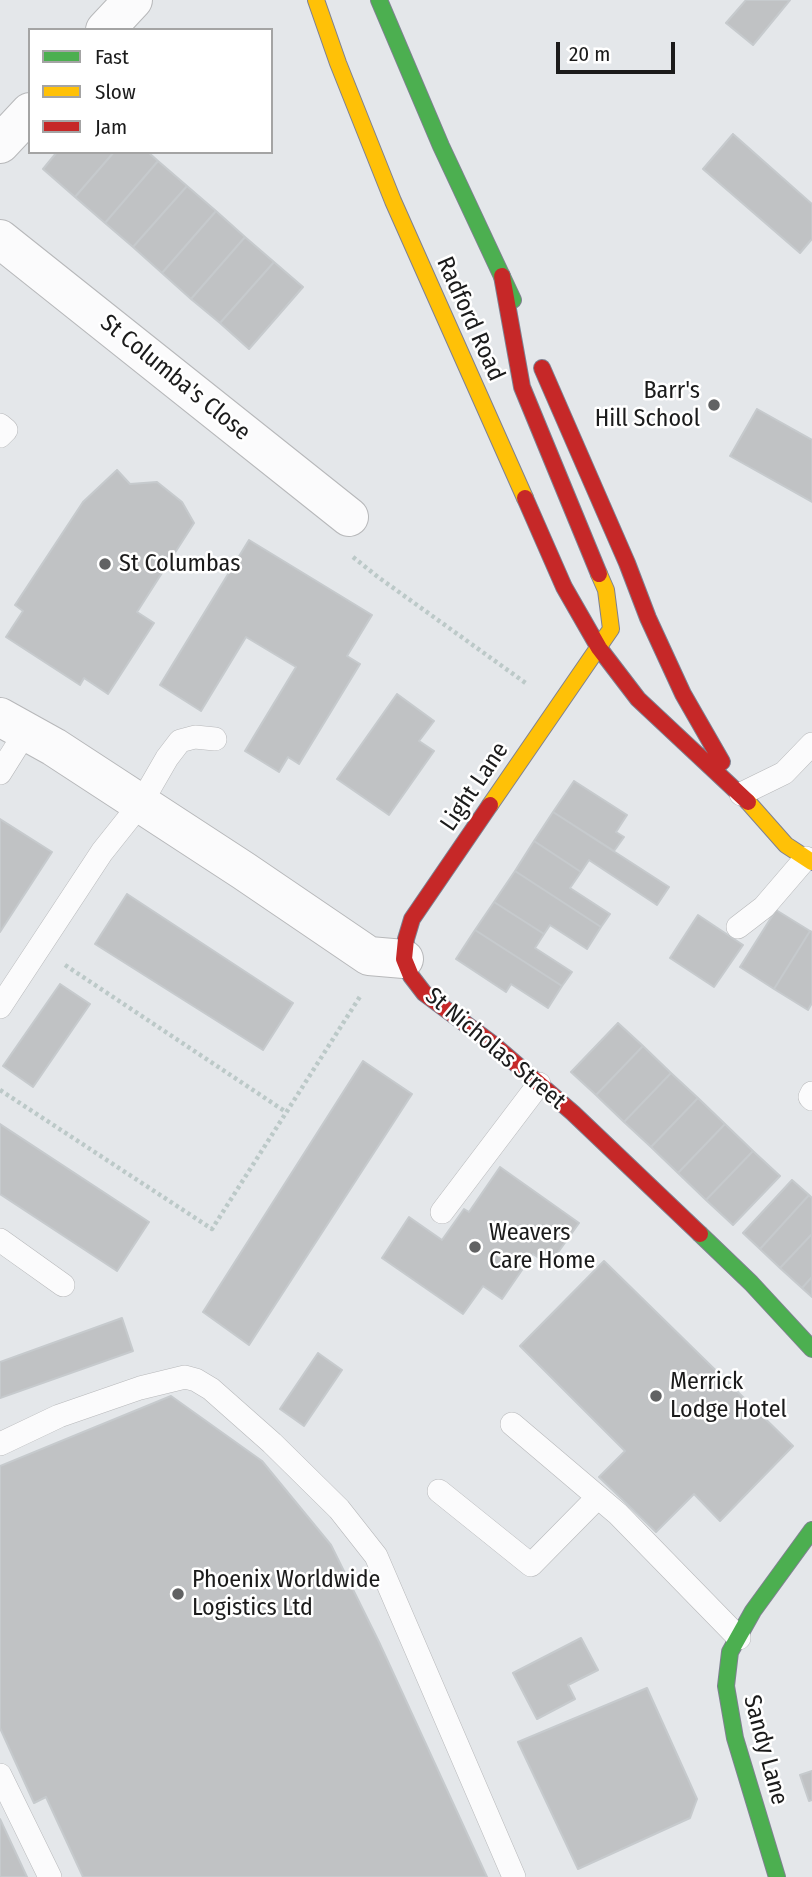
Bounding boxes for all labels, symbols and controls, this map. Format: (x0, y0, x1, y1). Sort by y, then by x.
legend (28, 28, 273, 154)
scale bar (560, 28, 679, 72)
text: 20 m (569, 41, 610, 67)
text: Fast (95, 44, 129, 70)
text: Slow (95, 79, 136, 105)
text: Jam (95, 114, 127, 140)
street label: Radford Road (430, 252, 510, 386)
street label: St Columba's Close (94, 309, 256, 447)
place label: Barr's Hill School (595, 377, 700, 433)
marker: Barr's Hill School (706, 397, 722, 413)
place label: St Columbas (119, 550, 240, 578)
marker: St Columbas (97, 556, 113, 572)
street label: Light Lane (435, 737, 515, 837)
street label: St Nicholas Street (419, 982, 571, 1116)
place label: Weavers Care Home (489, 1219, 595, 1275)
marker: Weavers Care Home (467, 1239, 483, 1255)
place label: Merrick Lodge Hotel (670, 1368, 787, 1424)
marker: Merrick Lodge Hotel (648, 1388, 664, 1404)
place label: Phoenix Worldwide Logistics Ltd (192, 1566, 380, 1622)
marker: Phoenix Worldwide Logistics Ltd (170, 1586, 186, 1602)
street label: Sandy Lane (737, 1692, 793, 1808)

